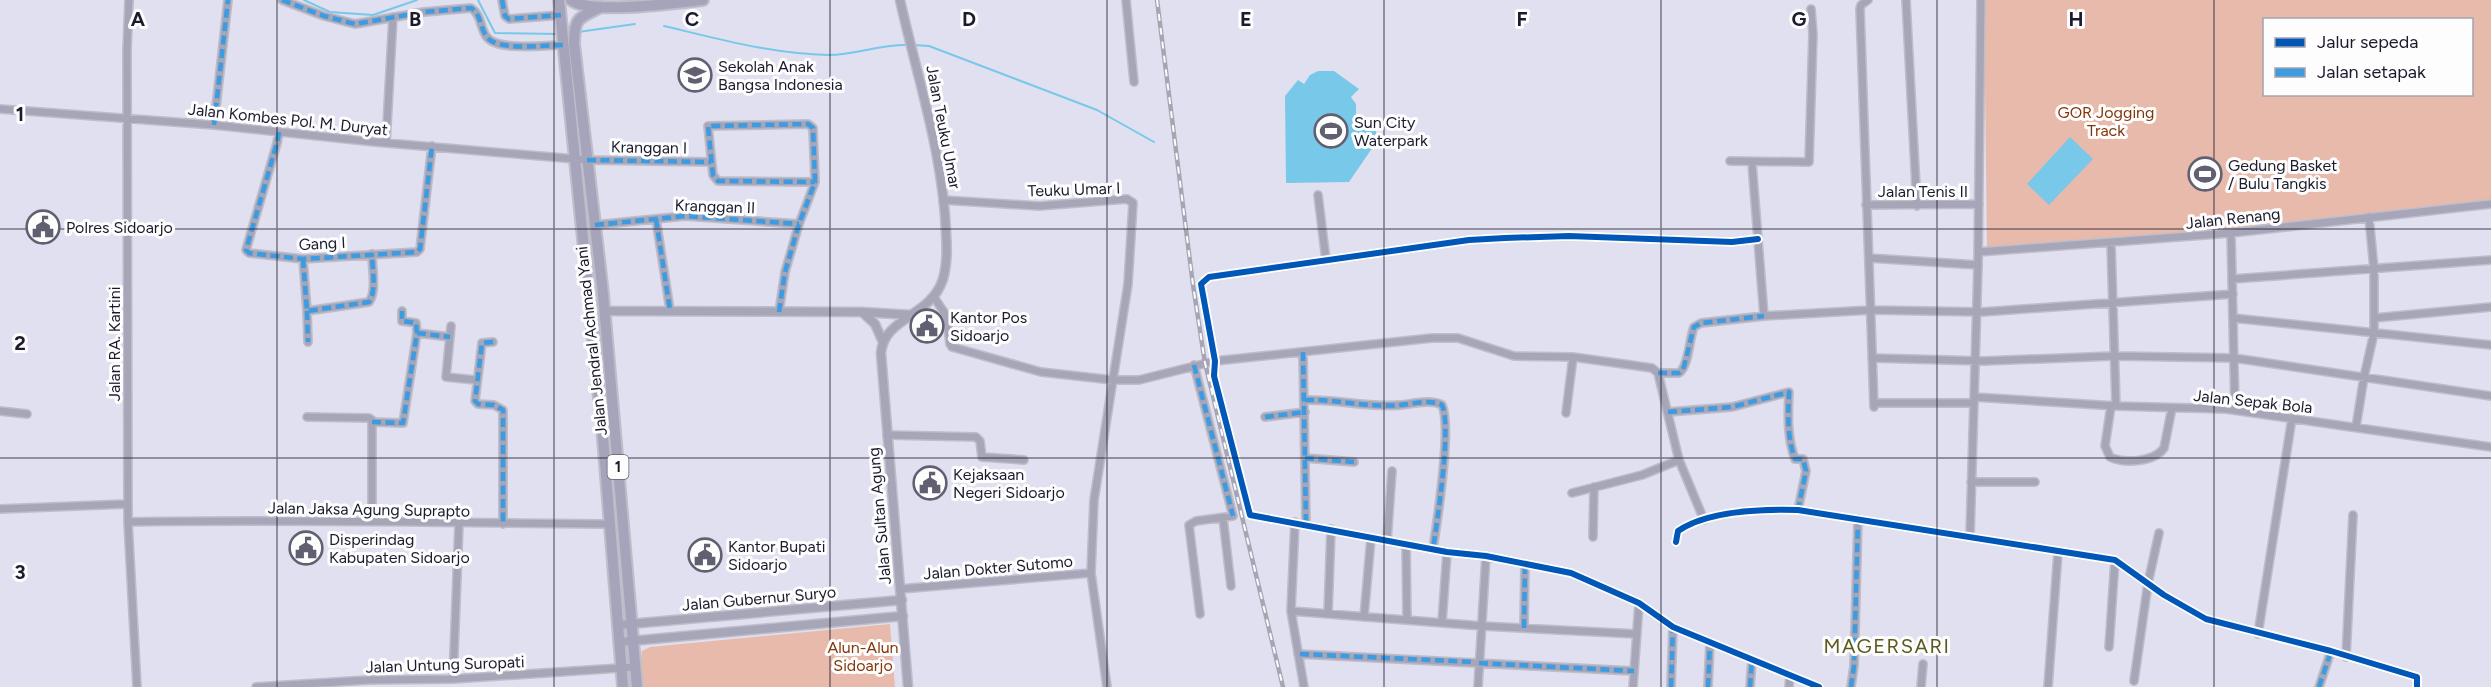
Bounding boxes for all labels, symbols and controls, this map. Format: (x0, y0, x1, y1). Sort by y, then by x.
text: A (131, 7, 146, 31)
text: B (409, 7, 421, 31)
text: C (685, 7, 699, 31)
text: D (962, 7, 976, 31)
text: E (1240, 7, 1252, 31)
text: F (1516, 7, 1528, 31)
text: G (1792, 7, 1807, 31)
text: H (2069, 7, 2084, 31)
legend (2263, 18, 2473, 96)
text: Jalur sepeda (2317, 31, 2418, 53)
school or university icon: Sekolah Anak Bangsa Indonesia (677, 57, 713, 93)
place label: Sekolah Anak Bangsa Indonesia (718, 57, 843, 94)
text: Jalan setapak (2317, 61, 2426, 83)
street label: Jalan Teuku Umar (922, 64, 965, 191)
street label: Jalan Kombes Pol. M. Duryat (187, 100, 389, 139)
text: 1 (16, 102, 24, 126)
park label: GOR Jogging Track (2058, 103, 2154, 140)
sports icon: Sun City Waterpark (1313, 113, 1349, 149)
place label: Sun City Waterpark (1354, 113, 1428, 150)
street label: Kranggan I (611, 137, 687, 158)
sports icon: Gedung Basket / Bulu Tangkis (2187, 156, 2223, 192)
place label: Gedung Basket / Bulu Tangkis (2228, 156, 2337, 193)
street label: Teuku Umar I (1027, 178, 1121, 201)
street label: Jalan Tenis II (1878, 182, 1968, 201)
street label: Kranggan II (674, 196, 756, 217)
street label: Jalan Renang (2185, 204, 2281, 233)
public building icon: Polres Sidoarjo (25, 209, 61, 245)
place label: Polres Sidoarjo (66, 218, 173, 237)
street label: Gang I (298, 233, 346, 254)
street label: Jalan Jendral Achmad Yani (572, 245, 611, 437)
street label: Jalan RA. Kartini (105, 287, 124, 401)
public building icon: Kantor Pos Sidoarjo (909, 308, 945, 344)
place label: Kantor Pos Sidoarjo (950, 308, 1027, 345)
text: 2 (14, 331, 26, 355)
street label: Jalan Sepak Bola (2192, 386, 2313, 417)
street label: Jalan Sultan Agung (864, 447, 895, 585)
road number: 1 (608, 455, 628, 479)
public building icon: Kejaksaan Negeri Sidoarjo (912, 465, 948, 501)
place label: Kejaksaan Negeri Sidoarjo (953, 465, 1065, 502)
street label: Jalan Jaksa Agung Suprapto (268, 498, 470, 521)
public building icon: Disperindag Kabupaten Sidoarjo (288, 530, 324, 566)
place label: Disperindag Kabupaten Sidoarjo (329, 530, 470, 567)
public building icon: Kantor Bupati Sidoarjo (687, 537, 723, 573)
place label: Kantor Bupati Sidoarjo (728, 537, 825, 574)
street label: Jalan Dokter Sutomo (922, 551, 1074, 584)
text: 3 (14, 560, 26, 584)
street label: Jalan Gubernur Suryo (681, 582, 837, 615)
district label: MAGERSARI (1824, 634, 1950, 658)
park label: Alun-Alun Sidoarjo (827, 638, 899, 675)
street label: Jalan Untung Suropati (365, 652, 525, 677)

